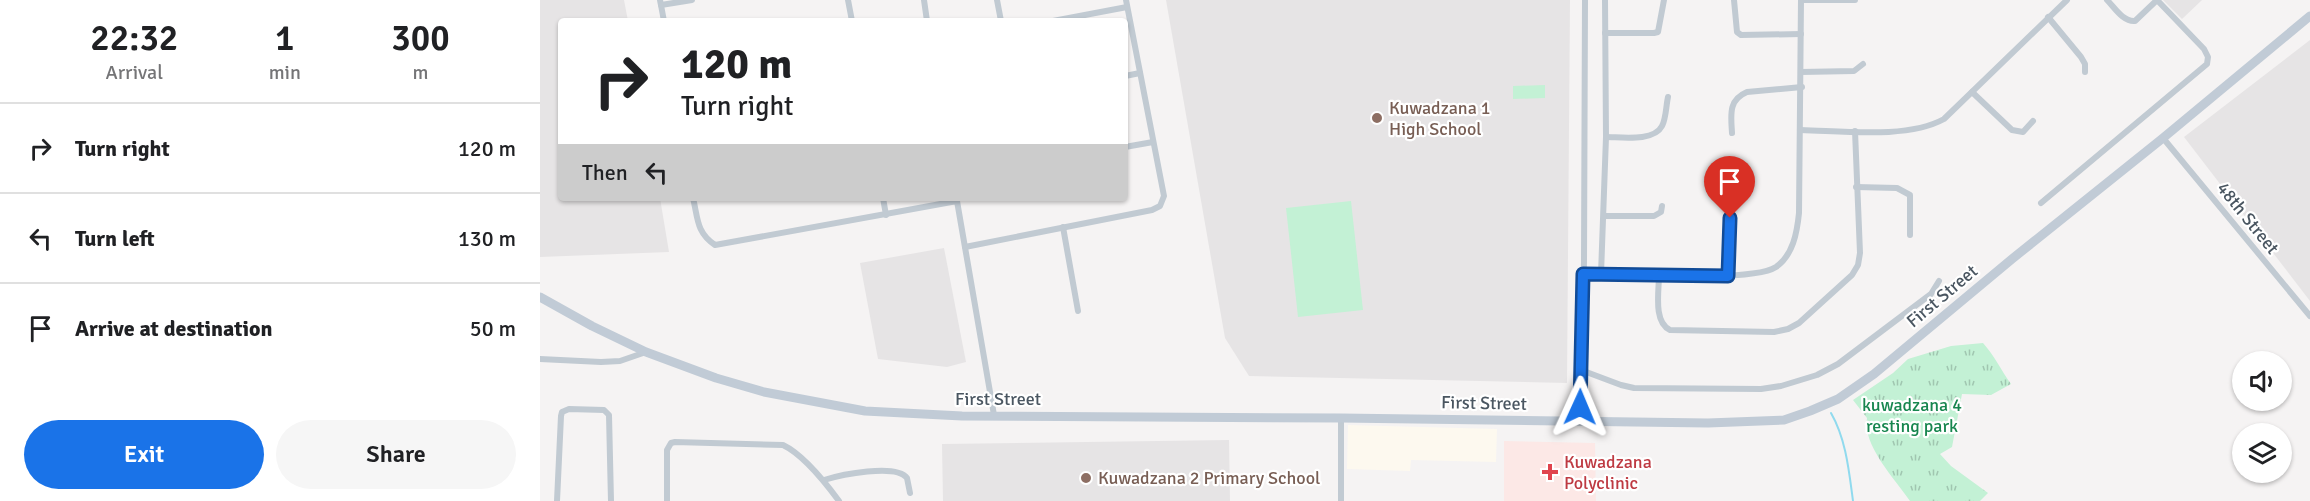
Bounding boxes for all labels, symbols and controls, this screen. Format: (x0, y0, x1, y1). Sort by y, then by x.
text: 22:32 (90, 16, 178, 61)
text: 1 (275, 16, 295, 61)
text: 300 (391, 16, 450, 61)
text: 120 m (681, 39, 792, 90)
icon: right (582, 42, 660, 120)
text: Arrival (106, 60, 163, 85)
text: min (269, 60, 301, 85)
text: m (412, 60, 428, 85)
text: Turn right (681, 90, 794, 123)
place label: Kuwadzana 1 High School (1389, 97, 1490, 140)
marker: Kuwadzana 1 High School (1370, 111, 1384, 125)
icon: right (24, 132, 57, 165)
text: Turn right (75, 135, 170, 162)
text: 120 m (458, 135, 516, 162)
icon: left (640, 156, 673, 189)
pin (1704, 156, 1755, 218)
text: Then (582, 159, 628, 186)
icon: arrive (1713, 165, 1746, 198)
street label: 48th Street (2212, 178, 2284, 258)
icon: left (24, 222, 57, 255)
text: Turn left (75, 225, 155, 252)
text: 130 m (458, 225, 516, 252)
street label: First Street (1902, 260, 1982, 332)
icon: arrive (24, 312, 57, 345)
text: Arrive at destination (75, 315, 272, 342)
text: 50 m (470, 315, 516, 342)
map controls (2232, 351, 2292, 483)
button: sound (2232, 351, 2292, 411)
position arrow (1548, 375, 1612, 439)
street label: First Street (955, 388, 1041, 410)
street label: First Street (1441, 391, 1527, 415)
park label: kuwadzana 4 resting park (1862, 394, 1962, 437)
button: Exit (24, 420, 264, 489)
button: Share (276, 420, 516, 489)
button: layers (2232, 423, 2292, 483)
place label: Kuwadzana Polyclinic (1564, 451, 1652, 494)
marker: Kuwadzana Polyclinic (1541, 463, 1559, 481)
place label: Kuwadzana 2 Primary School (1098, 467, 1320, 489)
marker: Kuwadzana 2 Primary School (1079, 471, 1093, 485)

